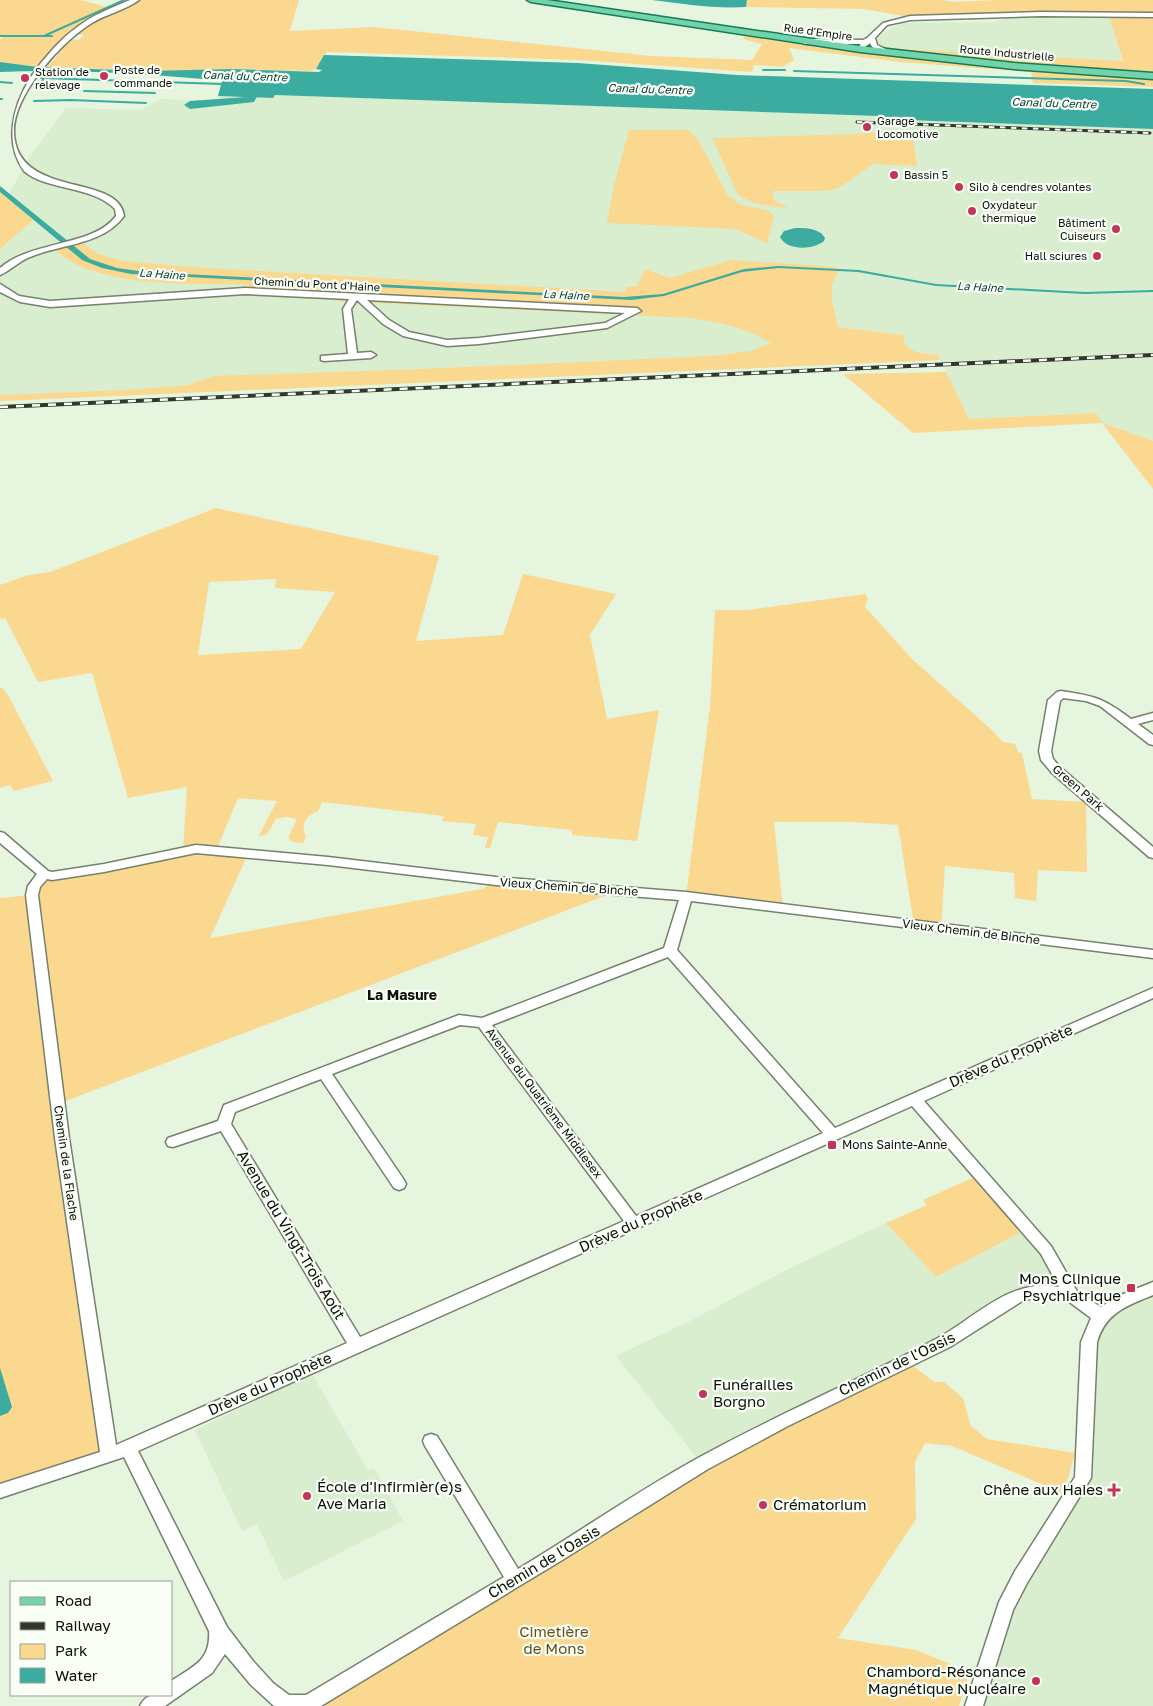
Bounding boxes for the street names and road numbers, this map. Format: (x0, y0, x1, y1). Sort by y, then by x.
street label: Rue d'Empire (783, 20, 853, 43)
street label: Route Industrielle (959, 42, 1055, 63)
street label: Chemin du Pont d'Haine (254, 274, 380, 293)
street label: Green Park (1050, 761, 1107, 814)
street label: Vieux Chemin de Binche (499, 874, 639, 899)
street label: Vieux Chemin de Binche (901, 916, 1041, 947)
street label: Drève du Prophète (946, 1020, 1076, 1090)
street label: Avenue du Quatrième Middlesex (483, 1024, 606, 1181)
street label: Chemin de la Flache (51, 1104, 82, 1222)
street label: Avenue du Vingt-Trois Août (234, 1146, 350, 1323)
street label: Drève du Prophète (576, 1185, 706, 1255)
street label: Chemin de l'Oasis (836, 1327, 958, 1399)
street label: Drève du Prophète (205, 1348, 335, 1418)
street label: Chemin de l'Oasis (484, 1521, 603, 1602)

